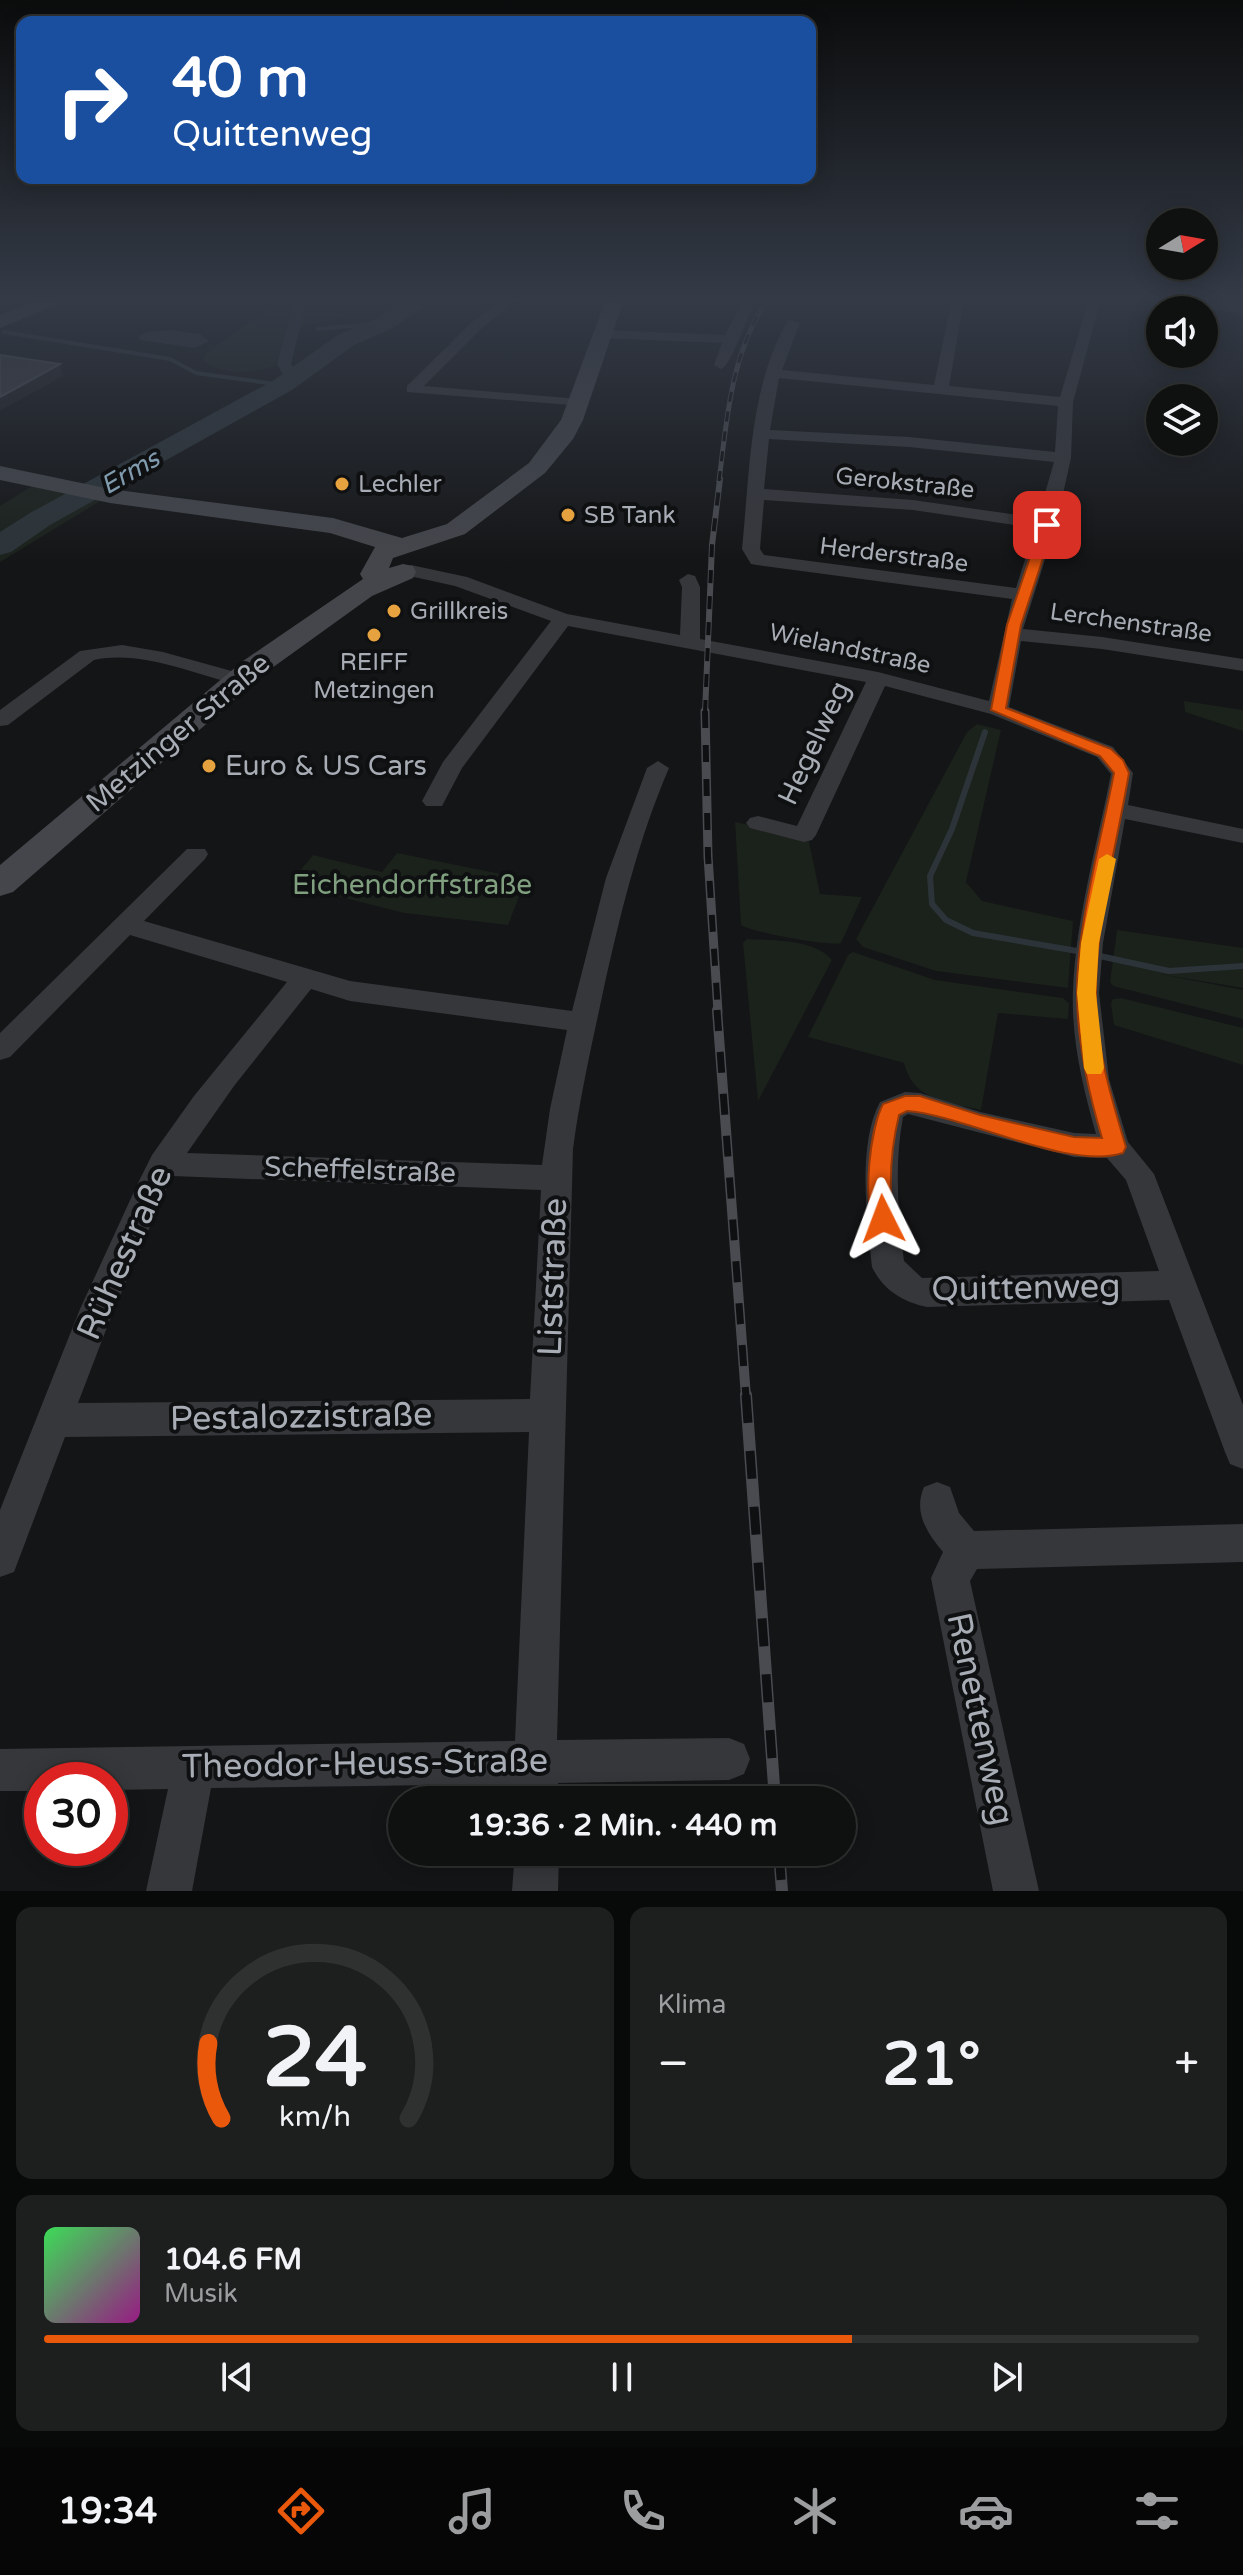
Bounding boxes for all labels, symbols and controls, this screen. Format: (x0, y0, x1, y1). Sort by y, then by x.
text: 40 m (172, 45, 308, 112)
icon: right (40, 48, 144, 152)
text: Quittenweg (172, 113, 372, 156)
north arrow (1146, 208, 1218, 280)
map controls (1146, 208, 1218, 456)
button: sound (1146, 296, 1218, 368)
button: layers (1146, 384, 1218, 456)
water label: Erms (95, 442, 166, 501)
street label: Gerokstraße (834, 461, 976, 505)
place label: Lechler (358, 470, 442, 499)
marker: Lechler (333, 475, 351, 493)
pin (1013, 491, 1081, 559)
place label: SB Tank (584, 501, 676, 530)
icon: arrive (1025, 503, 1069, 547)
marker: SB Tank (559, 506, 577, 524)
street label: Herderstraße (818, 531, 970, 579)
place label: Grillkreis (410, 597, 508, 626)
street label: Lerchenstraße (1048, 597, 1214, 649)
marker: Grillkreis (385, 602, 403, 620)
street label: Wielandstraße (767, 618, 933, 680)
marker: REIFF Metzingen (365, 626, 383, 644)
street label: Metzinger Straße (79, 646, 277, 820)
place label: REIFF Metzingen (313, 648, 435, 705)
street label: Hegelweg (771, 676, 857, 810)
place label: Euro & US Cars (225, 749, 427, 783)
marker: Euro & US Cars (200, 757, 218, 775)
park label: Eichendorffstraße (292, 868, 532, 902)
street label: Scheffelstraße (263, 1150, 457, 1190)
street label: Rühestraße (68, 1160, 182, 1346)
position arrow (841, 1177, 925, 1261)
street label: Liststraße (530, 1197, 576, 1357)
street label: Quittenweg (931, 1266, 1121, 1310)
street label: Pestalozzistraße (169, 1394, 433, 1440)
street label: Renettenweg (937, 1609, 1023, 1829)
street label: Theodor-Heuss-Straße (181, 1740, 549, 1788)
speed limit sign: 30 (24, 1762, 128, 1866)
text: 19:36 · 2 Min. · 440 m (467, 1807, 777, 1844)
text: Klima (658, 1989, 726, 2020)
text: 24 (263, 2009, 367, 2109)
text: 21° (883, 2029, 981, 2101)
text: − (658, 2038, 689, 2091)
text: + (1174, 2038, 1199, 2091)
text: km/h (279, 2100, 351, 2134)
text: 104.6 FM (164, 2241, 302, 2278)
text: Musik (164, 2278, 238, 2309)
icon: previous (215, 2355, 259, 2399)
icon: pause (600, 2355, 644, 2399)
icon: next (985, 2355, 1029, 2399)
icon: directions (273, 2483, 329, 2539)
icon: music (444, 2483, 500, 2539)
icon: phone (615, 2483, 671, 2539)
icon: climate (787, 2483, 843, 2539)
icon: car (958, 2483, 1014, 2539)
icon: filters (1129, 2483, 1185, 2539)
text: 19:34 (58, 2490, 157, 2533)

